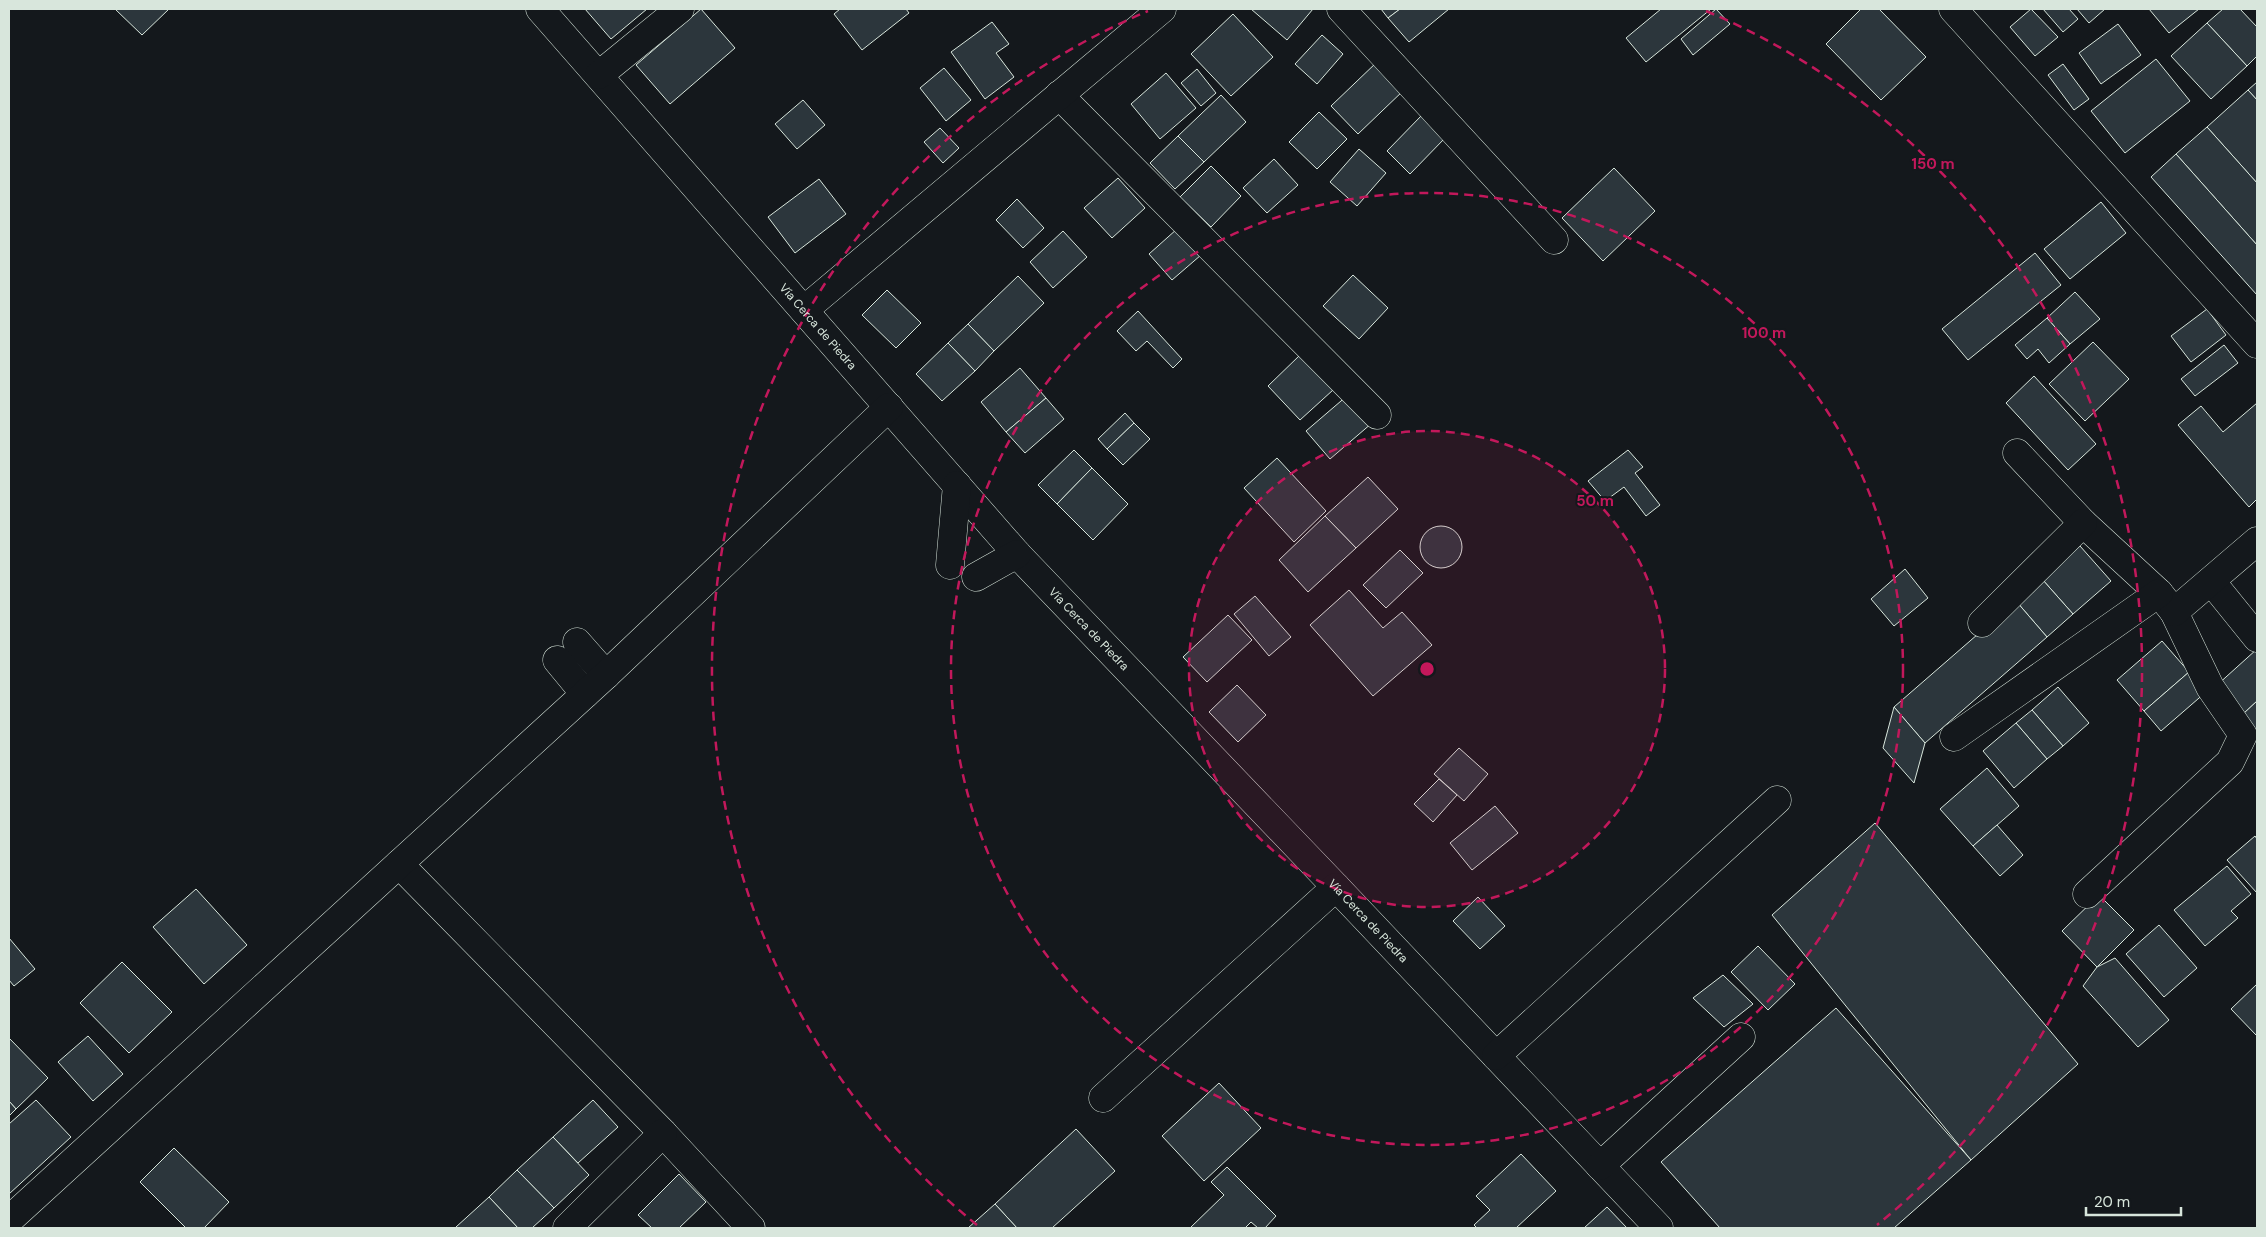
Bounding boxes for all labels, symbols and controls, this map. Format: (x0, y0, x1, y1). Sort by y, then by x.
text: 150 m (1912, 154, 1955, 174)
street label: Vía Cerca de Piedra (776, 280, 860, 373)
text: 100 m (1742, 323, 1786, 343)
text: 50 m (1576, 491, 1614, 511)
street label: Vía Cerca de Piedra (1045, 584, 1132, 674)
centre of rings (1418, 660, 1436, 678)
street label: Vía Cerca de Piedra (1325, 876, 1411, 966)
scale bar (2086, 1184, 2181, 1216)
text: 20 m (2094, 1192, 2130, 1212)

